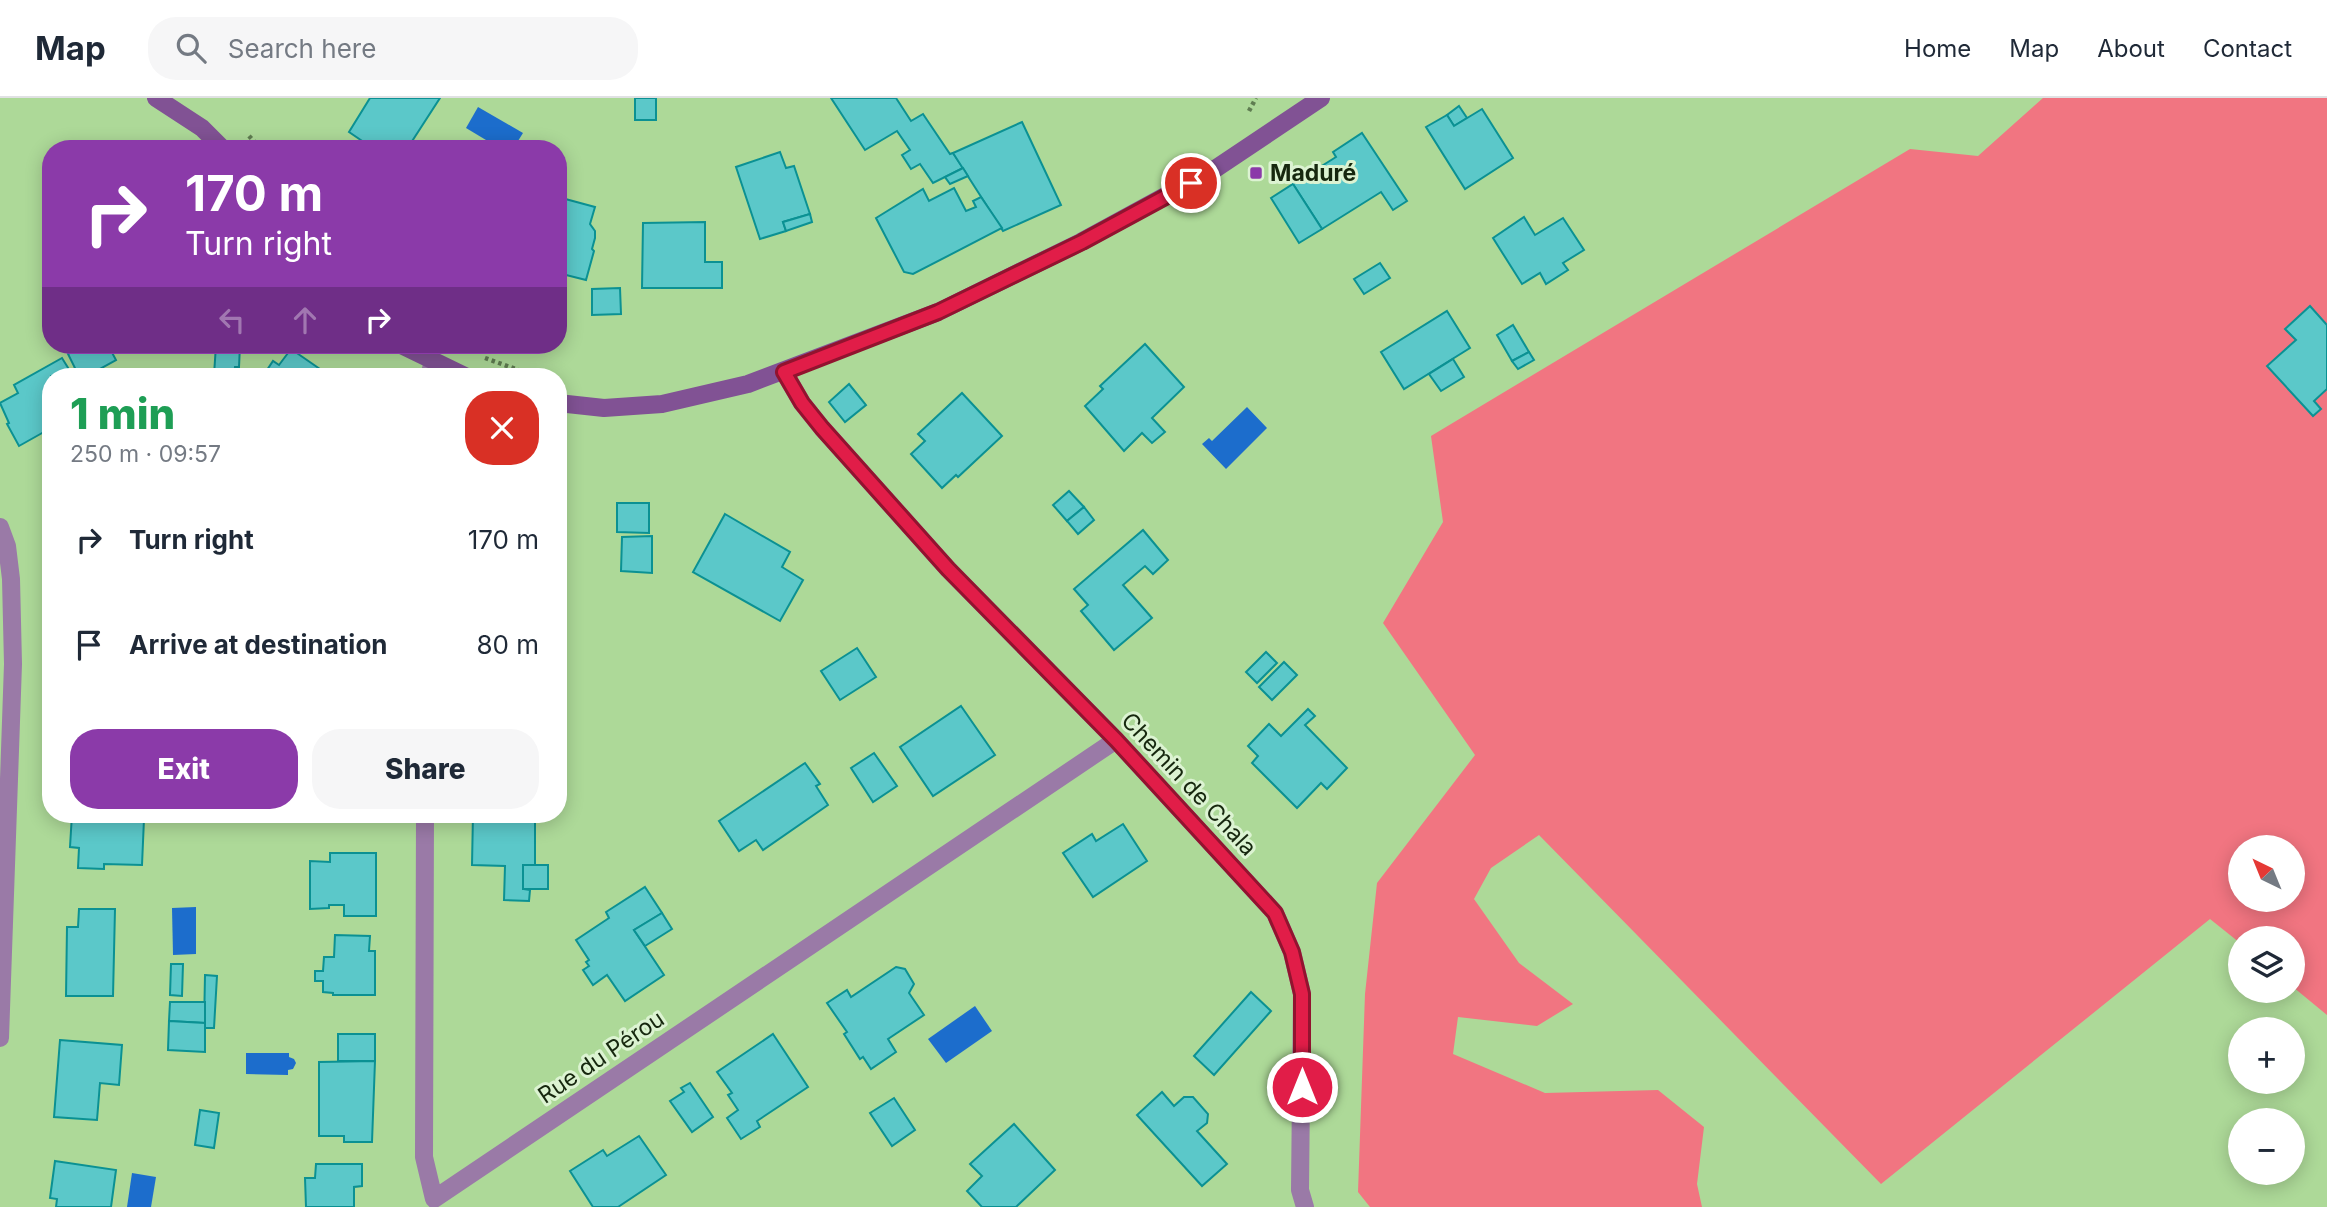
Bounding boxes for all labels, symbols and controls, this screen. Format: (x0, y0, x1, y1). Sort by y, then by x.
search box (148, 17, 638, 80)
text: Map (35, 28, 106, 68)
icon: search (172, 29, 210, 67)
text: Search here (228, 33, 376, 64)
text: Home (1904, 34, 1971, 63)
text: Map (2009, 34, 2059, 63)
text: About (2097, 34, 2165, 63)
text: Contact (2203, 34, 2292, 63)
pin (1161, 153, 1221, 213)
place label: Maduré (1270, 159, 1356, 187)
text: 170 m (185, 164, 323, 223)
icon: arrive (1172, 164, 1210, 202)
marker: Maduré (1248, 165, 1264, 181)
icon: right (70, 168, 161, 259)
text: Turn right (185, 224, 332, 263)
icon: left (213, 301, 251, 339)
icon: ahead (286, 301, 324, 339)
icon: right (359, 301, 397, 339)
text: 1 min (70, 388, 175, 439)
button: close (465, 391, 539, 465)
text: 250 m · 09:57 (70, 440, 221, 468)
icon: right (70, 521, 108, 559)
text: Turn right (129, 524, 254, 555)
text: 170 m (468, 524, 539, 555)
icon: arrive (70, 626, 108, 664)
text: Arrive at destination (129, 629, 388, 660)
text: 80 m (476, 629, 539, 660)
street label: Chemin de Chala (1116, 707, 1262, 861)
button: Exit (70, 729, 298, 809)
button: Share (312, 729, 539, 809)
north arrow (2228, 835, 2305, 912)
map controls (2228, 835, 2305, 1185)
button: layers (2228, 926, 2305, 1003)
street label: Rue du Pérou (533, 1005, 669, 1109)
button: + (2228, 1017, 2305, 1094)
position arrow (1265, 1050, 1339, 1124)
button: − (2228, 1108, 2305, 1185)

